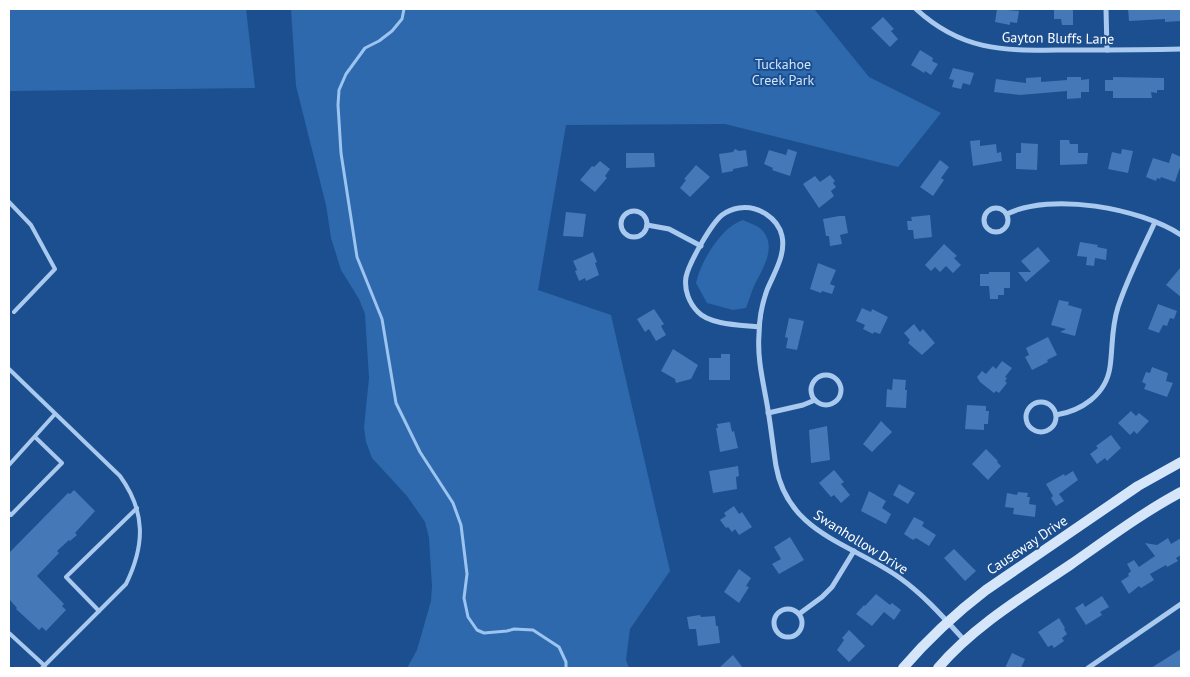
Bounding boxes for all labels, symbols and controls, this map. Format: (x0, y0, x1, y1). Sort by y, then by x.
street label: Gayton Bluffs Lane (1002, 28, 1114, 48)
park label: Tuckahoe Creek Park (752, 55, 814, 89)
street label: Swanhollow Drive (810, 506, 912, 578)
street label: Causeway Drive (983, 511, 1071, 579)

